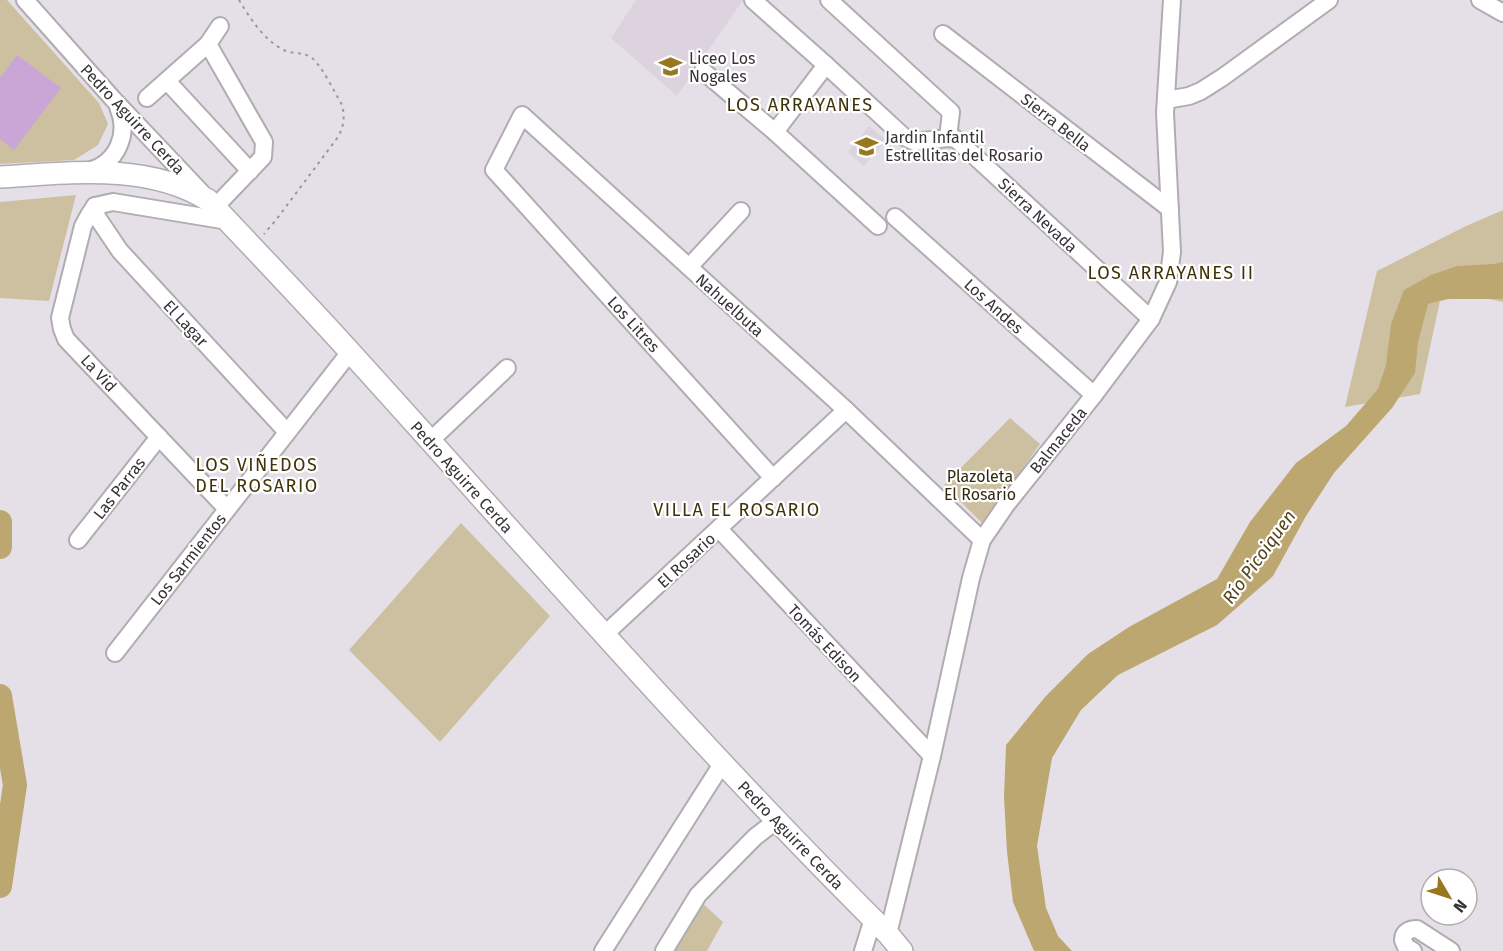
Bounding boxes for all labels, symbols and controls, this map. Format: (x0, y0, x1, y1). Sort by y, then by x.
place label: Liceo Los Nogales (689, 49, 756, 86)
school or university icon: Liceo Los Nogales (658, 54, 684, 80)
street label: Pedro Aguirre Cerda (77, 60, 189, 178)
street label: Sierra Bella (1017, 89, 1094, 155)
district label: LOS ARRAYANES (726, 94, 874, 116)
place label: Jardin Infantil Estrellitas del Rosario (885, 128, 1043, 165)
school or university icon: Jardin Infantil Estrellitas del Rosario (854, 133, 880, 159)
street label: Sierra Nevada (994, 174, 1081, 257)
district label: LOS ARRAYANES II (1088, 262, 1255, 284)
street label: Nahuelbuta (692, 270, 768, 341)
street label: Los Andes (960, 275, 1027, 338)
street label: Los Litres (604, 292, 664, 356)
street label: El Lagar (159, 296, 212, 351)
street label: La Vid (77, 351, 120, 396)
street label: Balmaceda (1026, 403, 1091, 477)
street label: Pedro Aguirre Cerda (406, 418, 517, 537)
district label: LOS VIÑEDOS DEL ROSARIO (195, 453, 319, 497)
street label: Las Parras (89, 454, 149, 523)
park label: Plazoleta El Rosario (944, 467, 1016, 504)
district label: VILLA EL ROSARIO (653, 499, 821, 521)
water label: Río Picoiquen (1218, 506, 1300, 608)
street label: Los Sarmientos (147, 510, 230, 609)
street label: El Rosario (653, 529, 719, 592)
street label: Tomás Edison (784, 601, 865, 686)
street label: Pedro Aguirre Cerda (734, 777, 847, 894)
north arrow (1419, 867, 1479, 927)
text: N (1450, 896, 1471, 916)

